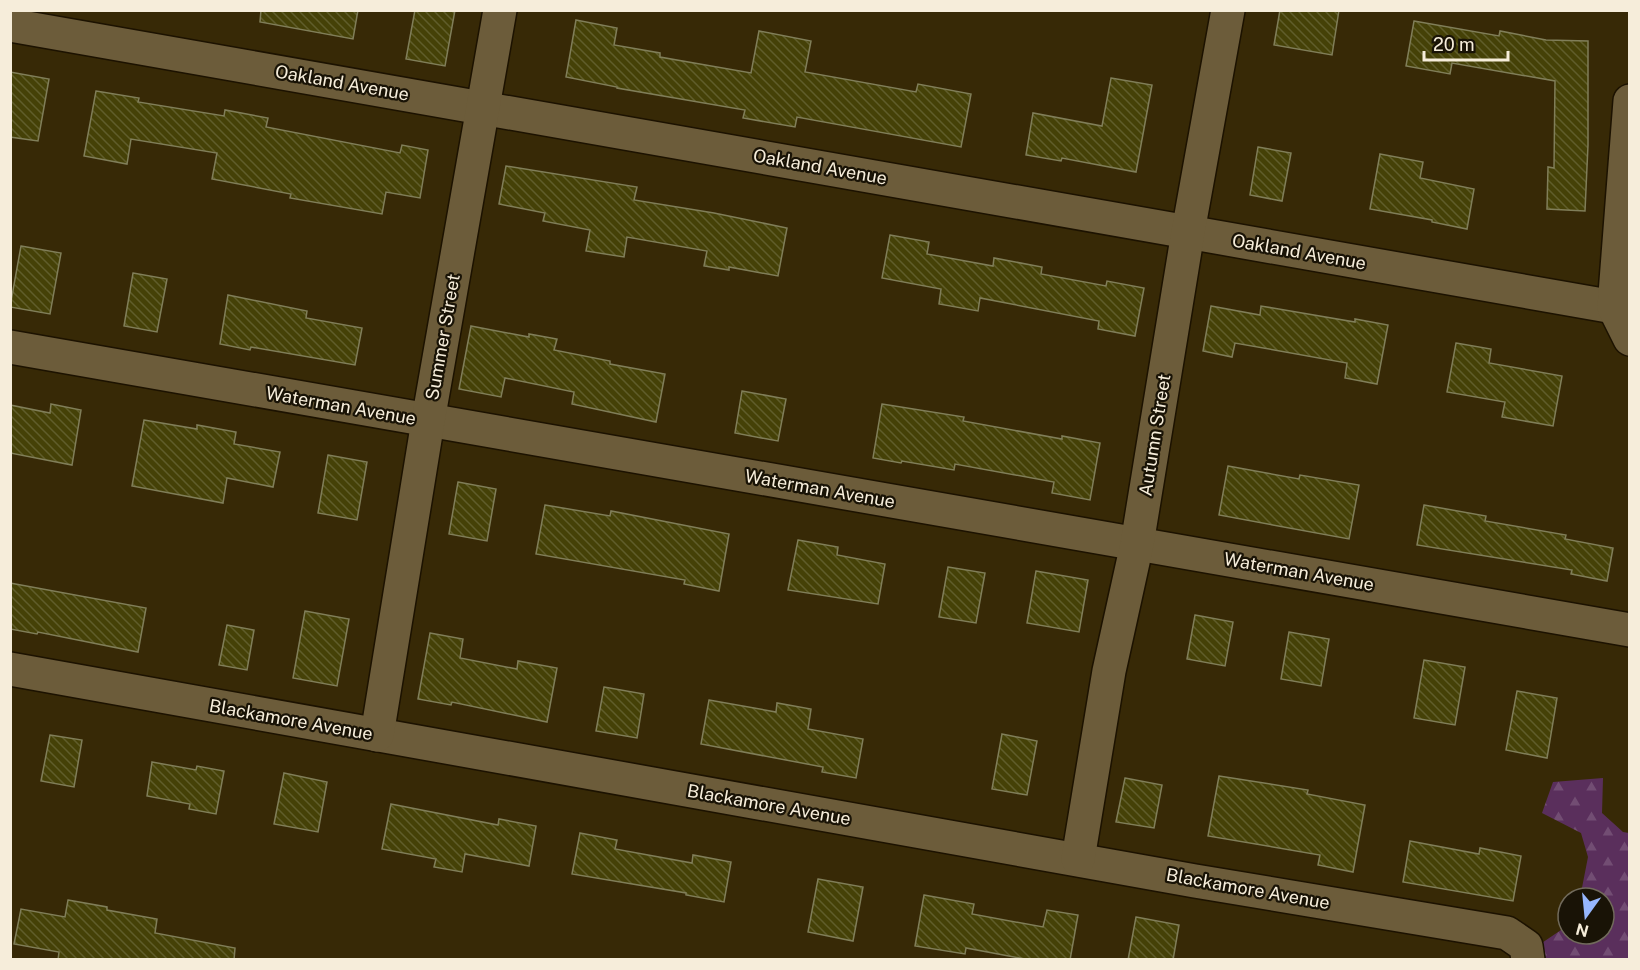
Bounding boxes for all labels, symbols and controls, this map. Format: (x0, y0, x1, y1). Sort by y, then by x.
scale bar (1424, 24, 1508, 62)
text: 20 m (1433, 34, 1475, 55)
street label: Oakland Avenue (273, 60, 411, 105)
street label: Oakland Avenue (751, 144, 889, 189)
street label: Oakland Avenue (1230, 229, 1368, 274)
street label: Summer Street (421, 272, 464, 402)
street label: Autumn Street (1134, 372, 1175, 498)
street label: Waterman Avenue (264, 382, 418, 429)
street label: Waterman Avenue (743, 465, 897, 512)
street label: Waterman Avenue (1222, 548, 1376, 595)
street label: Blackamore Avenue (208, 695, 375, 744)
street label: Blackamore Avenue (686, 780, 853, 829)
street label: Blackamore Avenue (1165, 864, 1332, 913)
north arrow (1556, 886, 1616, 946)
text: N (1574, 919, 1591, 941)

